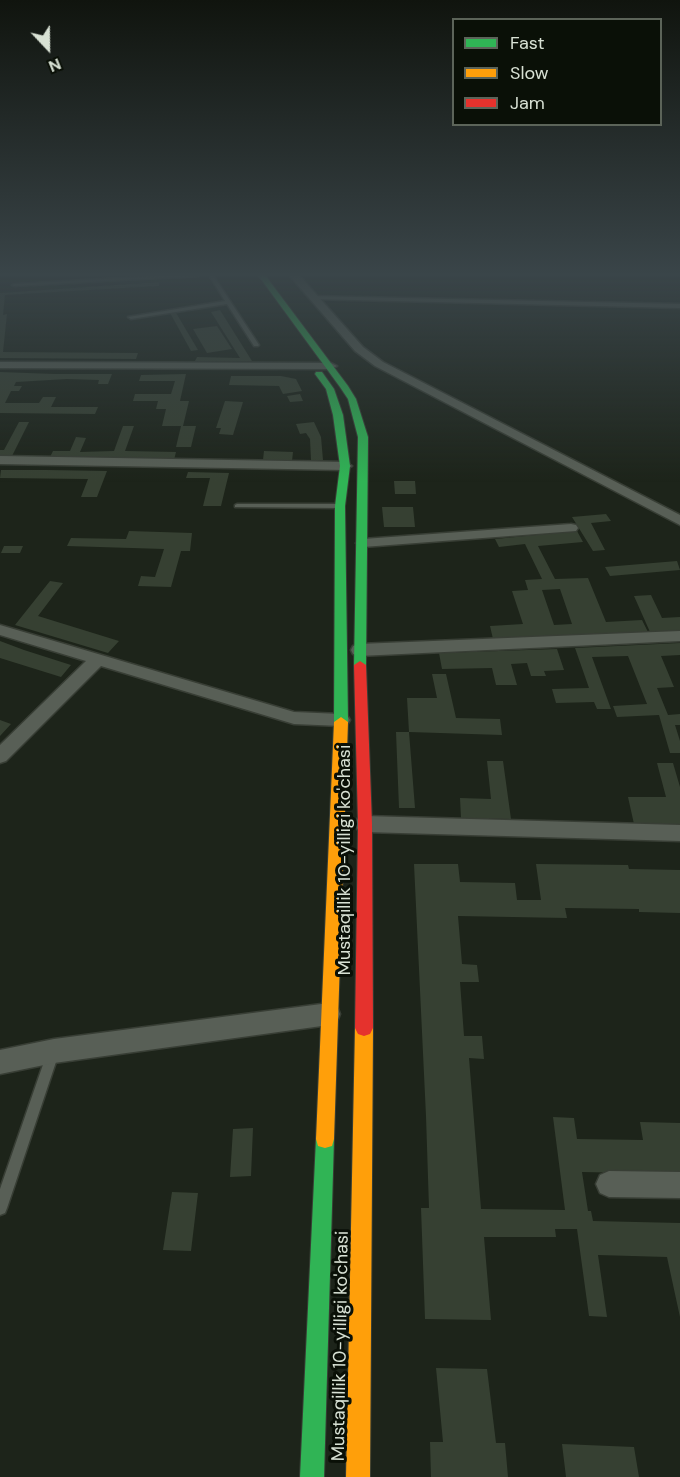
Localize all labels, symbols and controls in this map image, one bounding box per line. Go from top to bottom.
north arrow [18,18,78,78]
legend [452,18,662,126]
text: Fast [510,31,545,55]
text: N [46,53,64,77]
text: Slow [510,61,549,85]
text: Jam [510,91,545,115]
street label: Mustaqillik 10-yilligi ko'chasi [334,745,356,975]
street label: Mustaqillik 10-yilligi ko'chasi [328,1231,354,1461]

